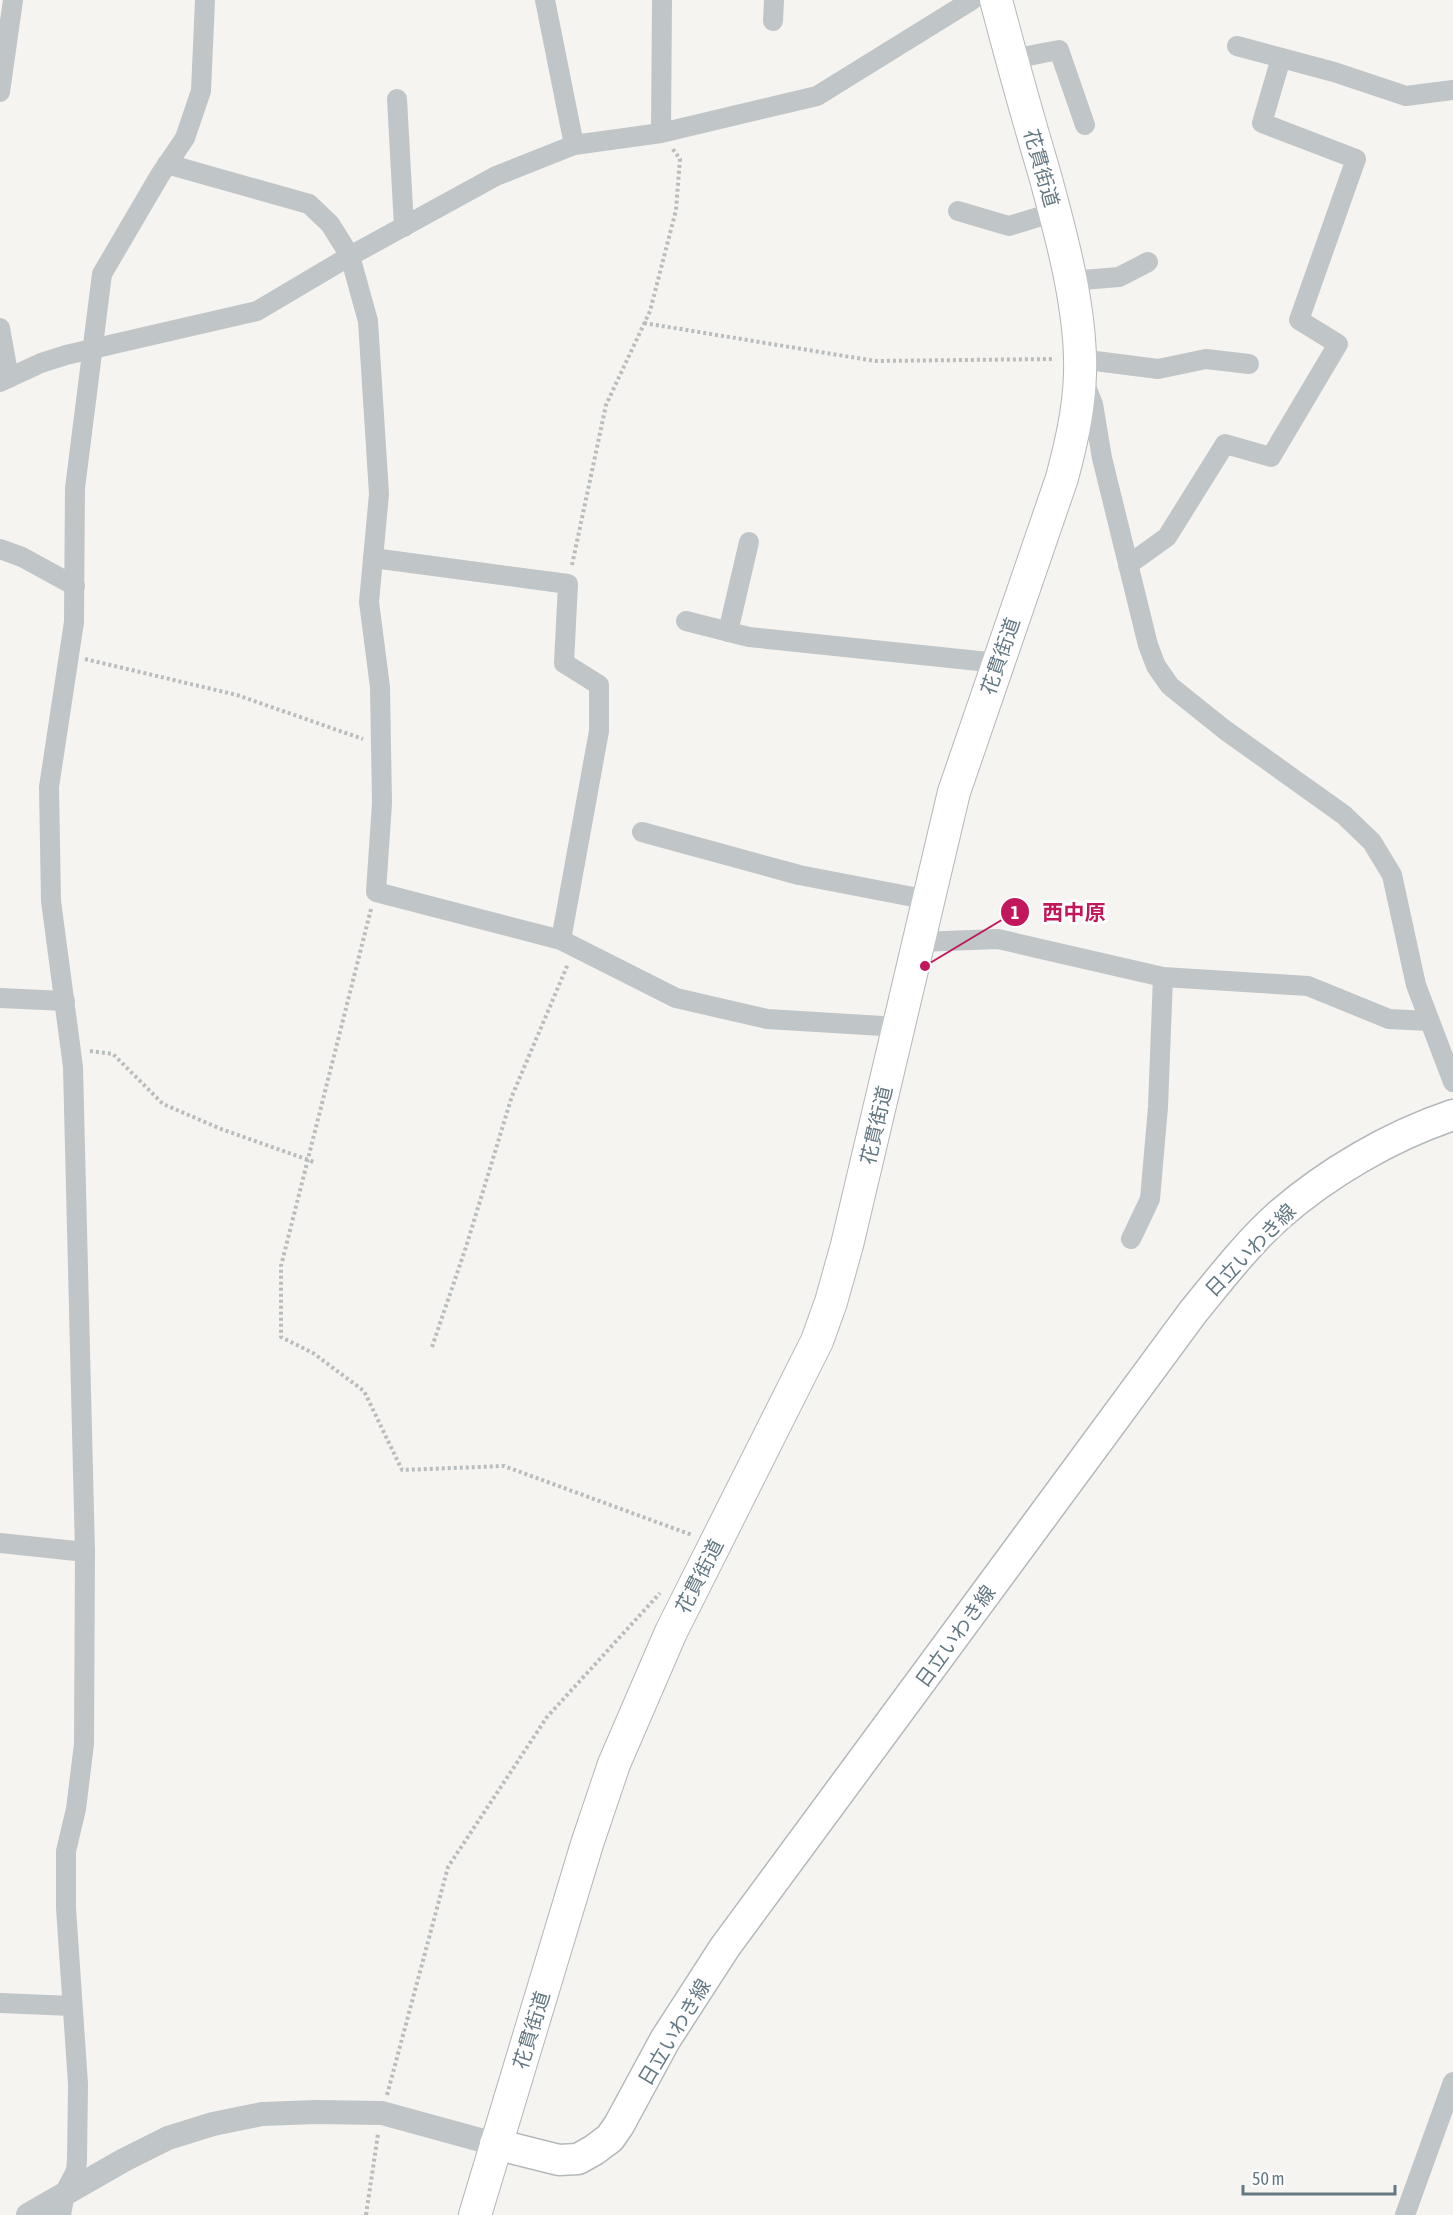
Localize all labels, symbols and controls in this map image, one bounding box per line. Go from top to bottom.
street label: 花貫街道 [1020,126,1064,210]
street label: 花貫街道 [976,614,1024,698]
callout: 西中原 [1000,893,1117,932]
text: 西中原 [1043,900,1106,924]
text: 1 [1011,902,1019,923]
street label: 花貫街道 [856,1083,896,1167]
street label: 日立いわき線 [1200,1199,1300,1301]
street label: 花貫街道 [671,1535,727,1617]
street label: 日立いわき線 [910,1581,1000,1691]
street label: 日立いわき線 [633,1975,715,2089]
street label: 花貫街道 [508,1988,554,2072]
scale bar [1243,2158,1394,2196]
text: 50 m [1252,2168,1284,2189]

